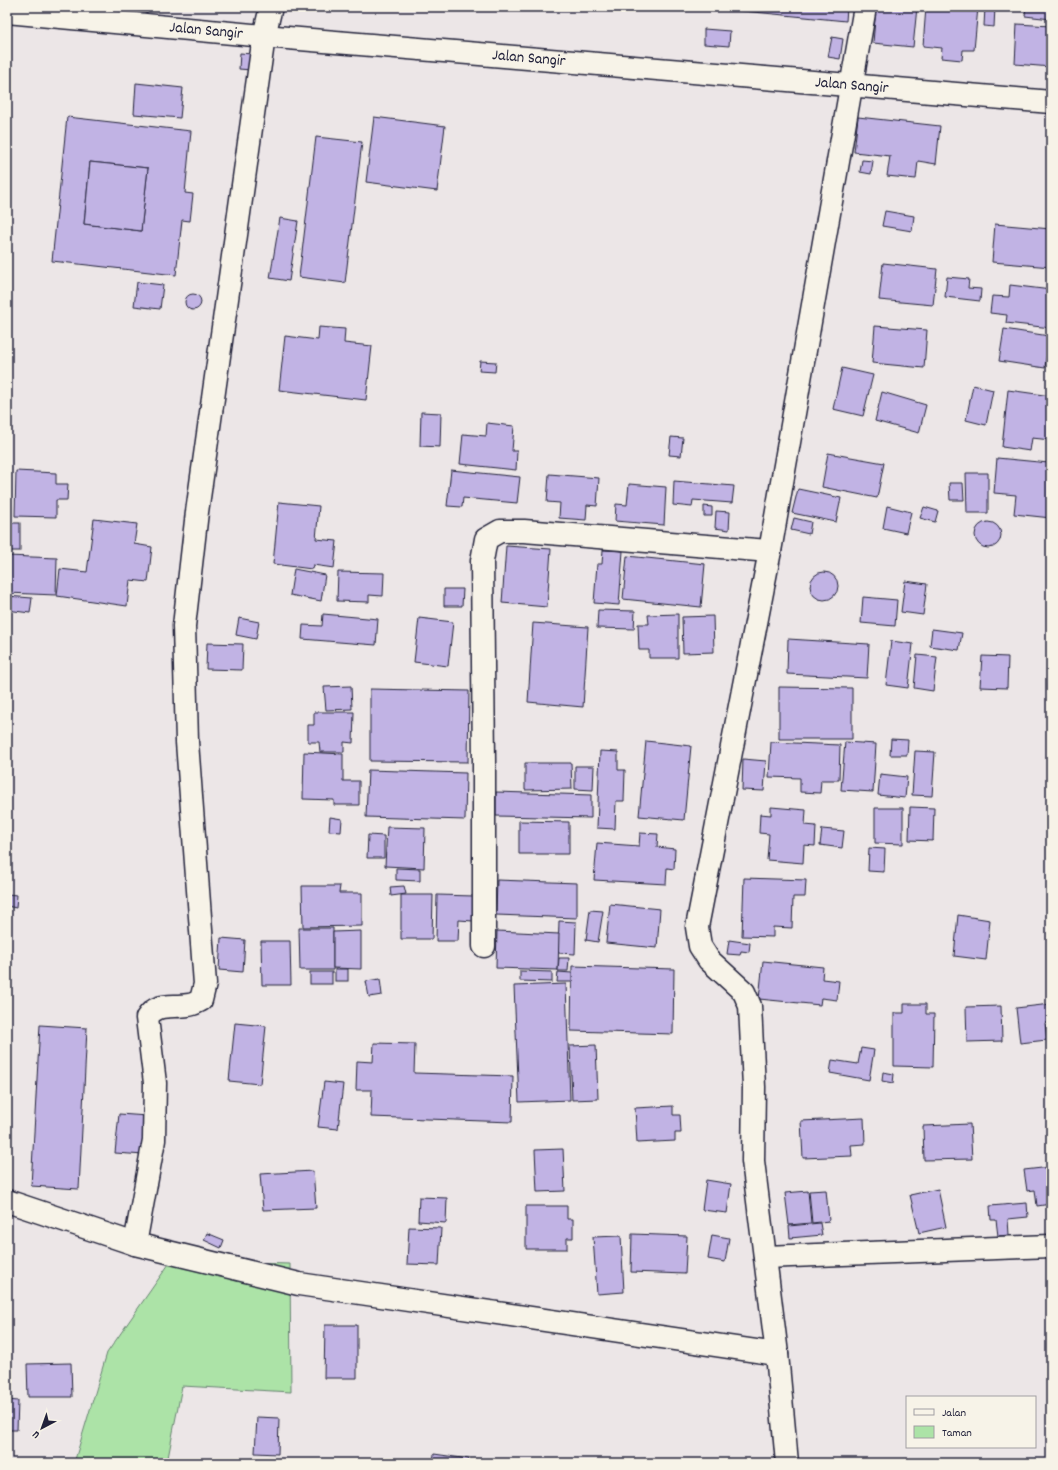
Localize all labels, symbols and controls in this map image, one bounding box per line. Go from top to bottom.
street label: Jalan Sangir [168,16,244,45]
street label: Jalan Sangir [491,44,567,73]
street label: Jalan Sangir [814,71,889,100]
legend [906,1396,1036,1448]
text: Jalan [942,1405,966,1422]
north arrow [22,1408,62,1448]
text: Taman [942,1425,972,1442]
text: U [29,1426,44,1442]

